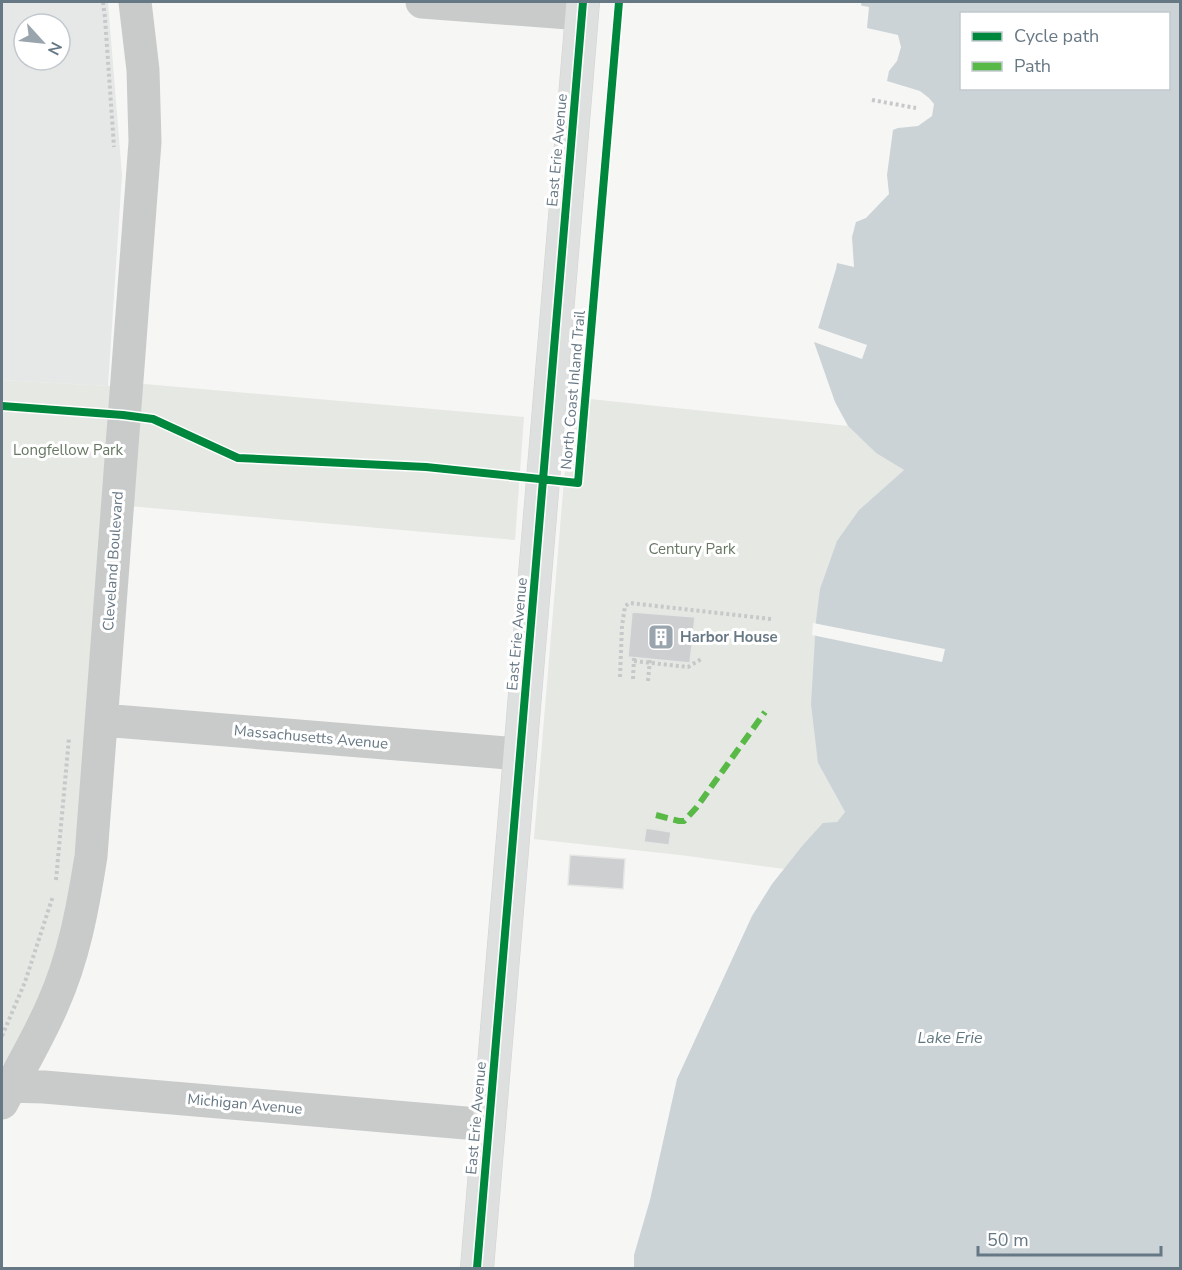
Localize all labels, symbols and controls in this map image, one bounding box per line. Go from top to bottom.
north arrow [12,12,72,72]
legend [960,12,1170,90]
text: Cycle path [1014,24,1099,48]
text: N [42,38,67,59]
text: Path [1014,54,1051,78]
street label: East Erie Avenue [542,93,572,207]
street label: North Coast Inland Trail [556,309,590,470]
park label: Longfellow Park [13,440,123,460]
street label: Cleveland Boulevard [98,490,128,632]
park label: Century Park [648,539,736,559]
street label: East Erie Avenue [502,577,532,691]
building icon: Harbor House [646,622,676,652]
place label: Harbor House [680,627,778,647]
street label: Massachusetts Avenue [233,720,389,754]
water label: Lake Erie [918,1027,983,1049]
street label: East Erie Avenue [461,1061,491,1175]
street label: Michigan Avenue [187,1089,303,1119]
scale bar [978,1219,1161,1257]
text: 50 m [987,1228,1029,1252]

